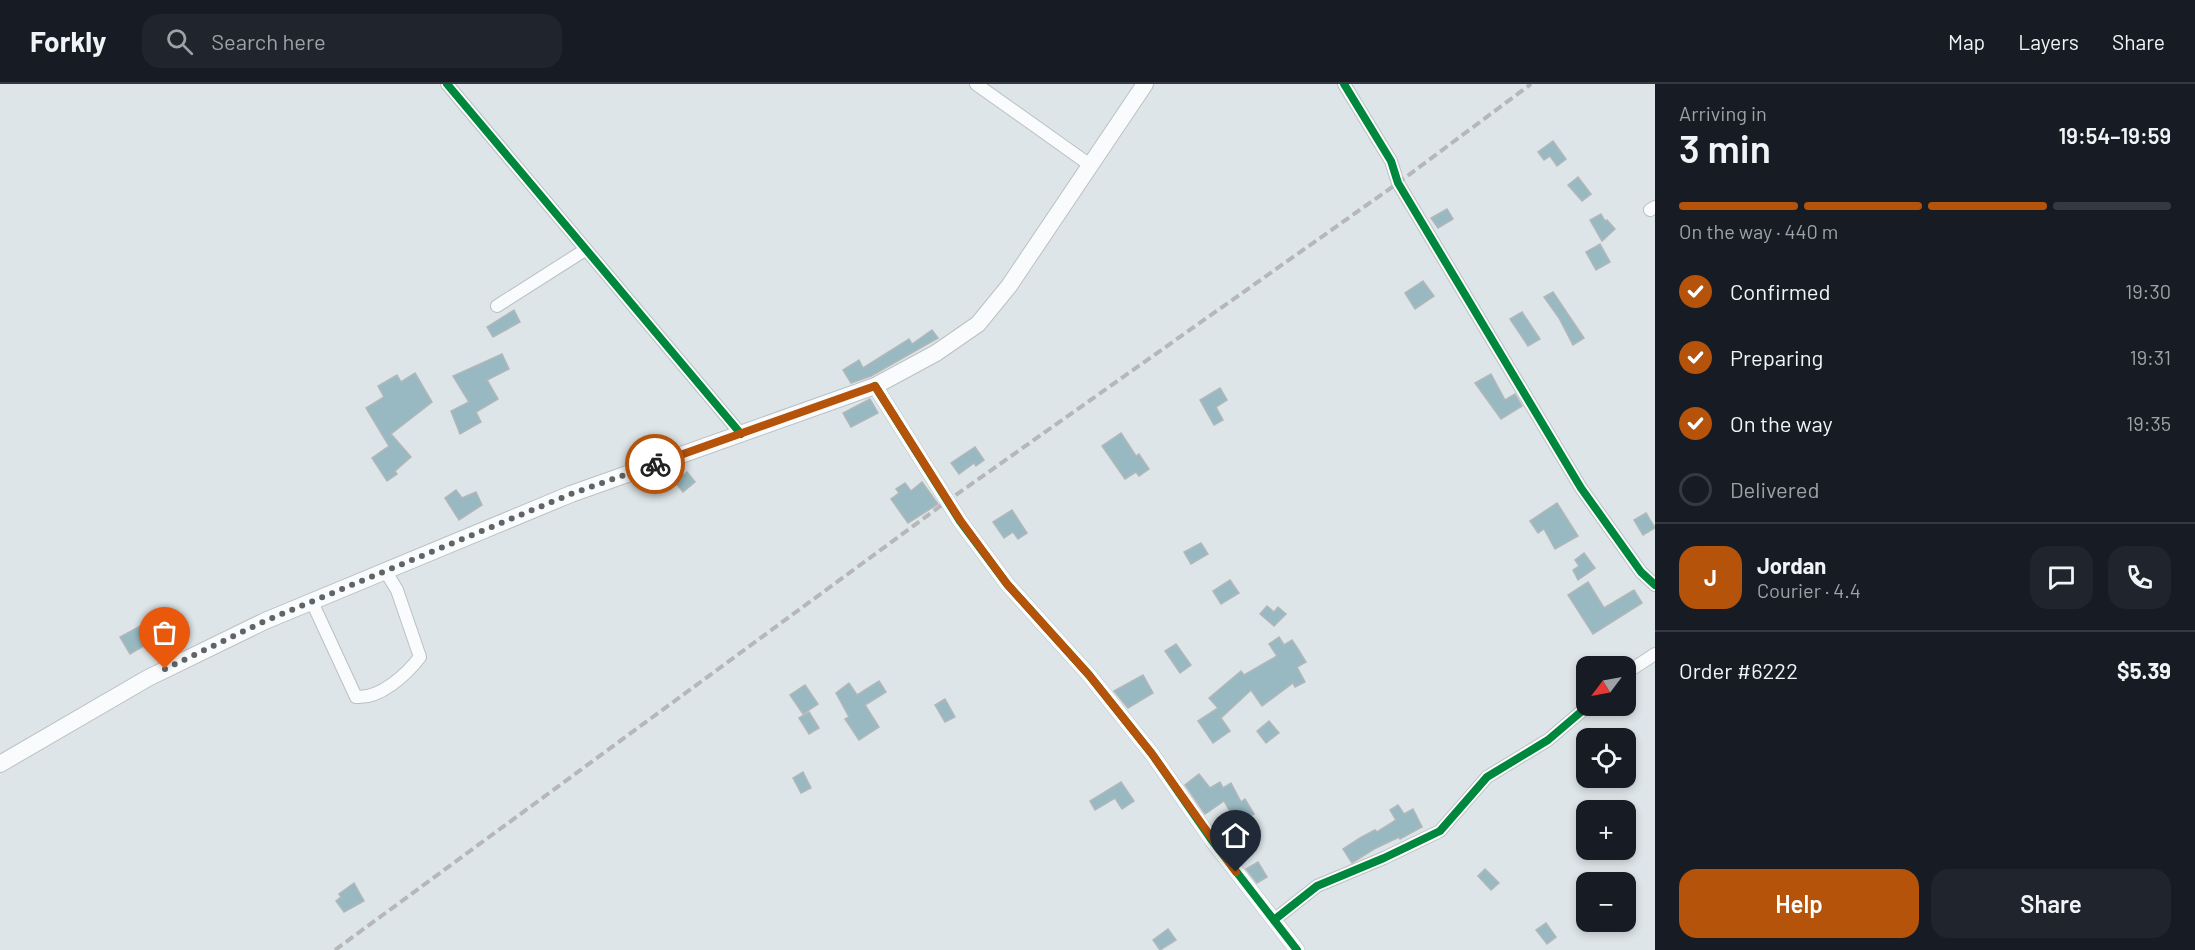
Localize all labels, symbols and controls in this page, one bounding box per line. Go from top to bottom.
search box [142,14,562,68]
text: Forkly [30,24,106,58]
icon: search [163,25,196,58]
text: Search here [211,28,326,54]
text: Map [1948,29,1985,54]
text: Layers [2018,29,2079,54]
text: Share [2112,29,2165,54]
text: Arriving in [1679,101,1767,125]
text: 19:54–19:59 [2059,122,2171,148]
text: 3 min [1679,124,1771,171]
text: On the way · 440 m [1679,219,1838,243]
icon: check [1679,275,1712,308]
text: Confirmed [1730,278,1830,304]
text: 19:30 [2125,279,2171,303]
icon: check [1679,341,1712,374]
text: Preparing [1730,344,1823,370]
text: 19:31 [2130,345,2171,369]
icon: check [1679,407,1712,440]
text: On the way [1730,410,1833,436]
text: 19:35 [2126,411,2171,435]
courier [625,434,685,494]
icon: bike [639,448,672,481]
text: Delivered [1730,476,1819,502]
button: chat [2030,546,2093,609]
button: phone [2108,546,2171,609]
text: Jordan [1757,552,1826,578]
text: J [1704,564,1717,590]
text: Courier · 4.4 [1757,578,1861,602]
pin [139,607,190,669]
icon: bag [148,616,181,649]
north arrow [1576,656,1636,716]
map controls [1576,656,1636,932]
text: Order #6222 [1679,657,1798,683]
text: $5.39 [2117,657,2171,683]
button: locate [1576,728,1636,788]
button: + [1576,800,1636,860]
pin [1210,810,1261,872]
icon: home [1219,819,1252,852]
button: Help [1679,869,1919,938]
button: Share [1931,869,2171,938]
button: − [1576,872,1636,932]

